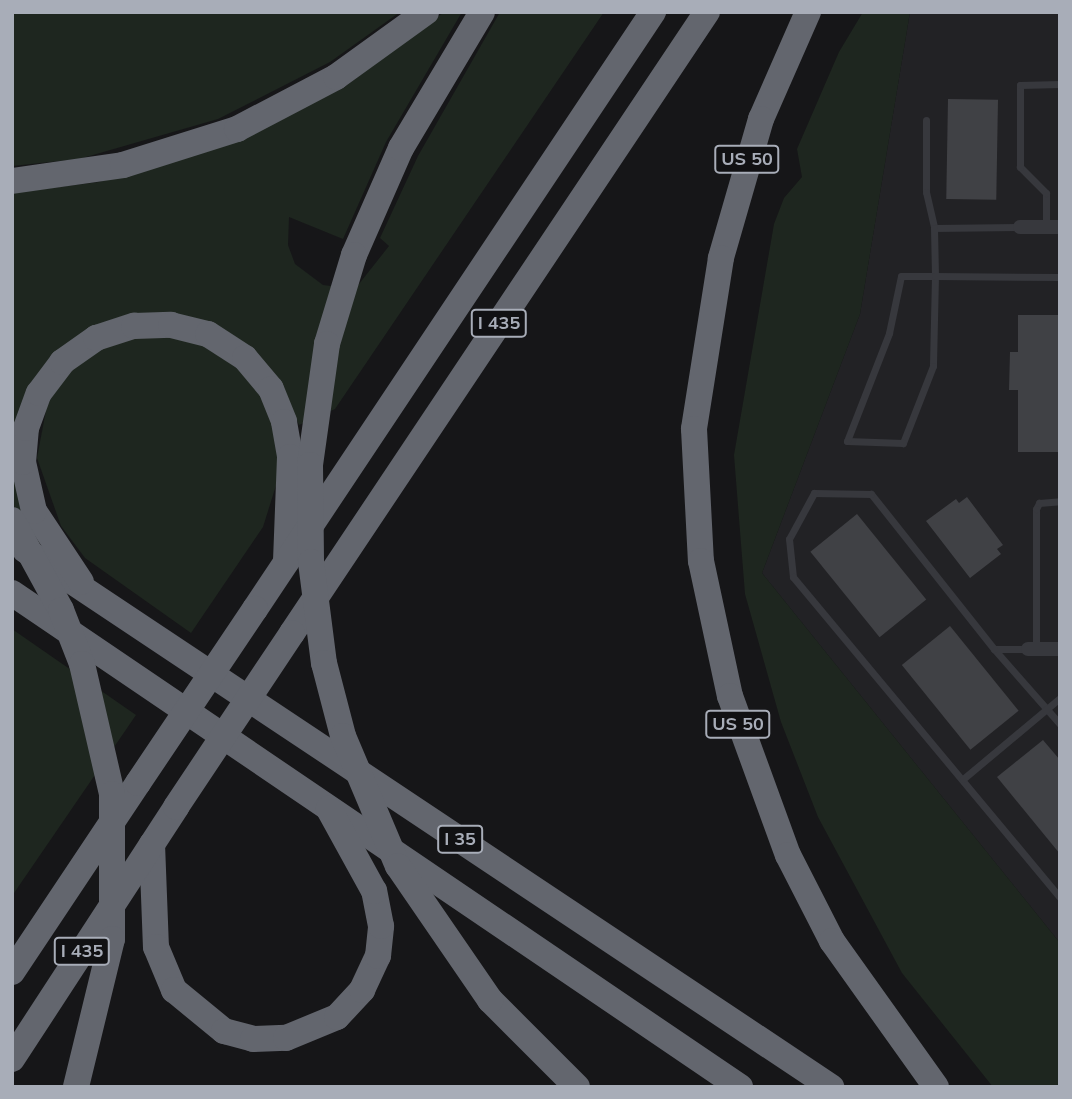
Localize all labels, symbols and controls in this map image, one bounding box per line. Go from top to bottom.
road number: US 50 [714,144,780,174]
road number: I 435 [469,309,529,338]
road number: US 50 [705,710,771,738]
road number: I 35 [435,824,484,854]
road number: I 435 [52,936,112,966]

